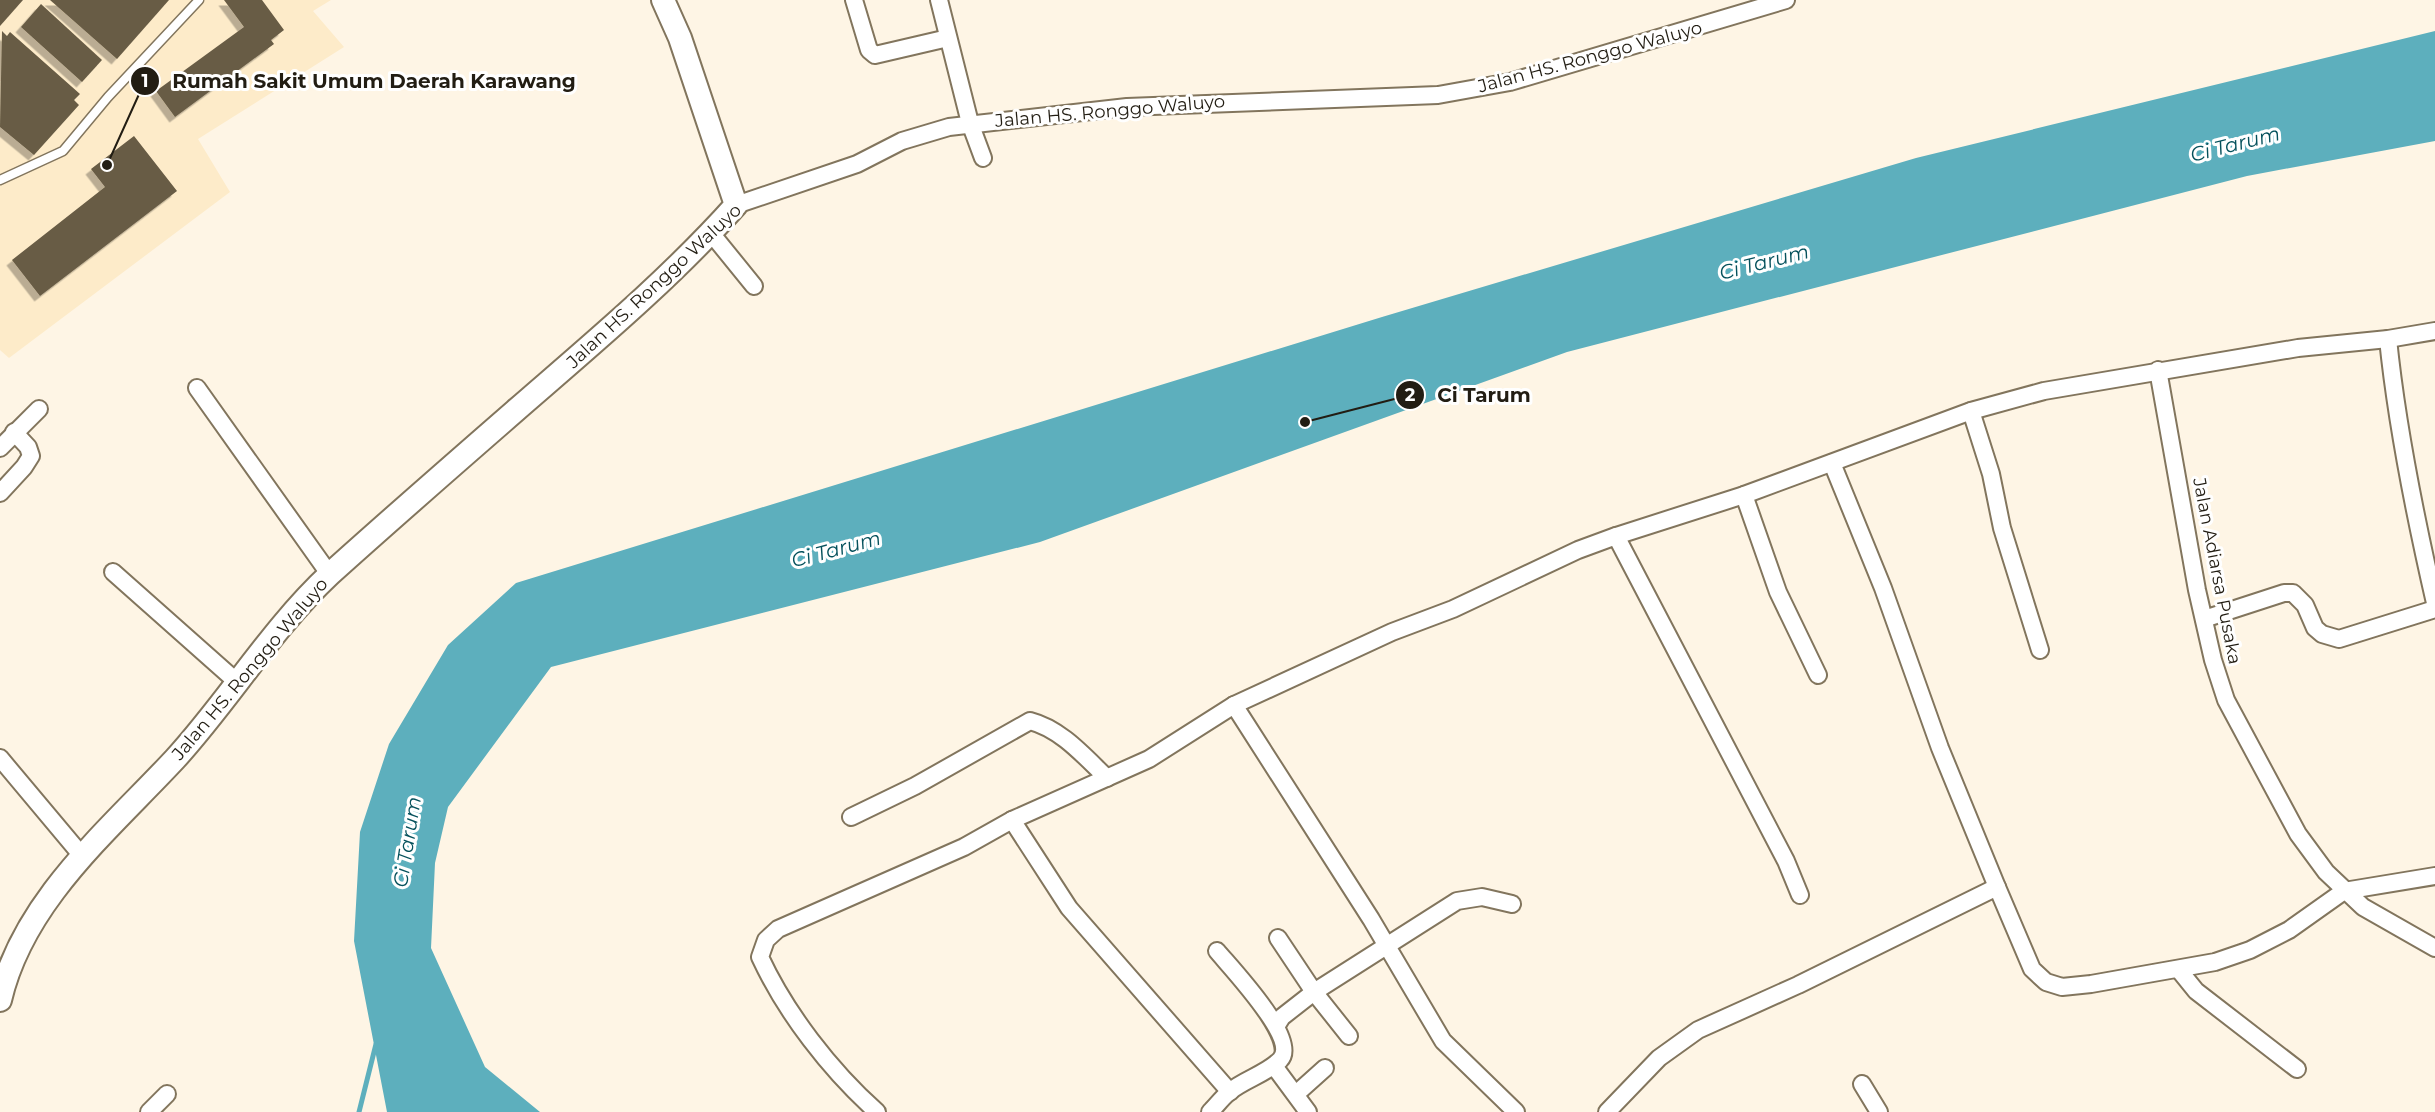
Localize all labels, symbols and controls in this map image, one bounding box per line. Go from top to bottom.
street label: Jalan HS. Ronggo Waluyo [1475,16,1704,98]
callout: Rumah Sakit Umum Daerah Karawang [130,62,588,100]
text: Rumah Sakit Umum Daerah Karawang [172,69,576,93]
text: 1 [141,70,149,92]
street label: Jalan HS. Ronggo Waluyo [993,90,1226,132]
water label: Ci Tarum [2188,121,2282,167]
street label: Jalan HS. Ronggo Waluyo [561,199,746,373]
water label: Ci Tarum [1717,239,1811,285]
callout: Ci Tarum [1395,376,1542,414]
text: Ci Tarum [1437,383,1531,407]
text: 2 [1405,384,1416,406]
street label: Jalan Adiarsa Pusaka [2188,475,2246,666]
water label: Ci Tarum [789,526,883,572]
street label: Jalan HS. Ronggo Waluyo [167,573,333,765]
water label: Ci Tarum [388,795,426,889]

